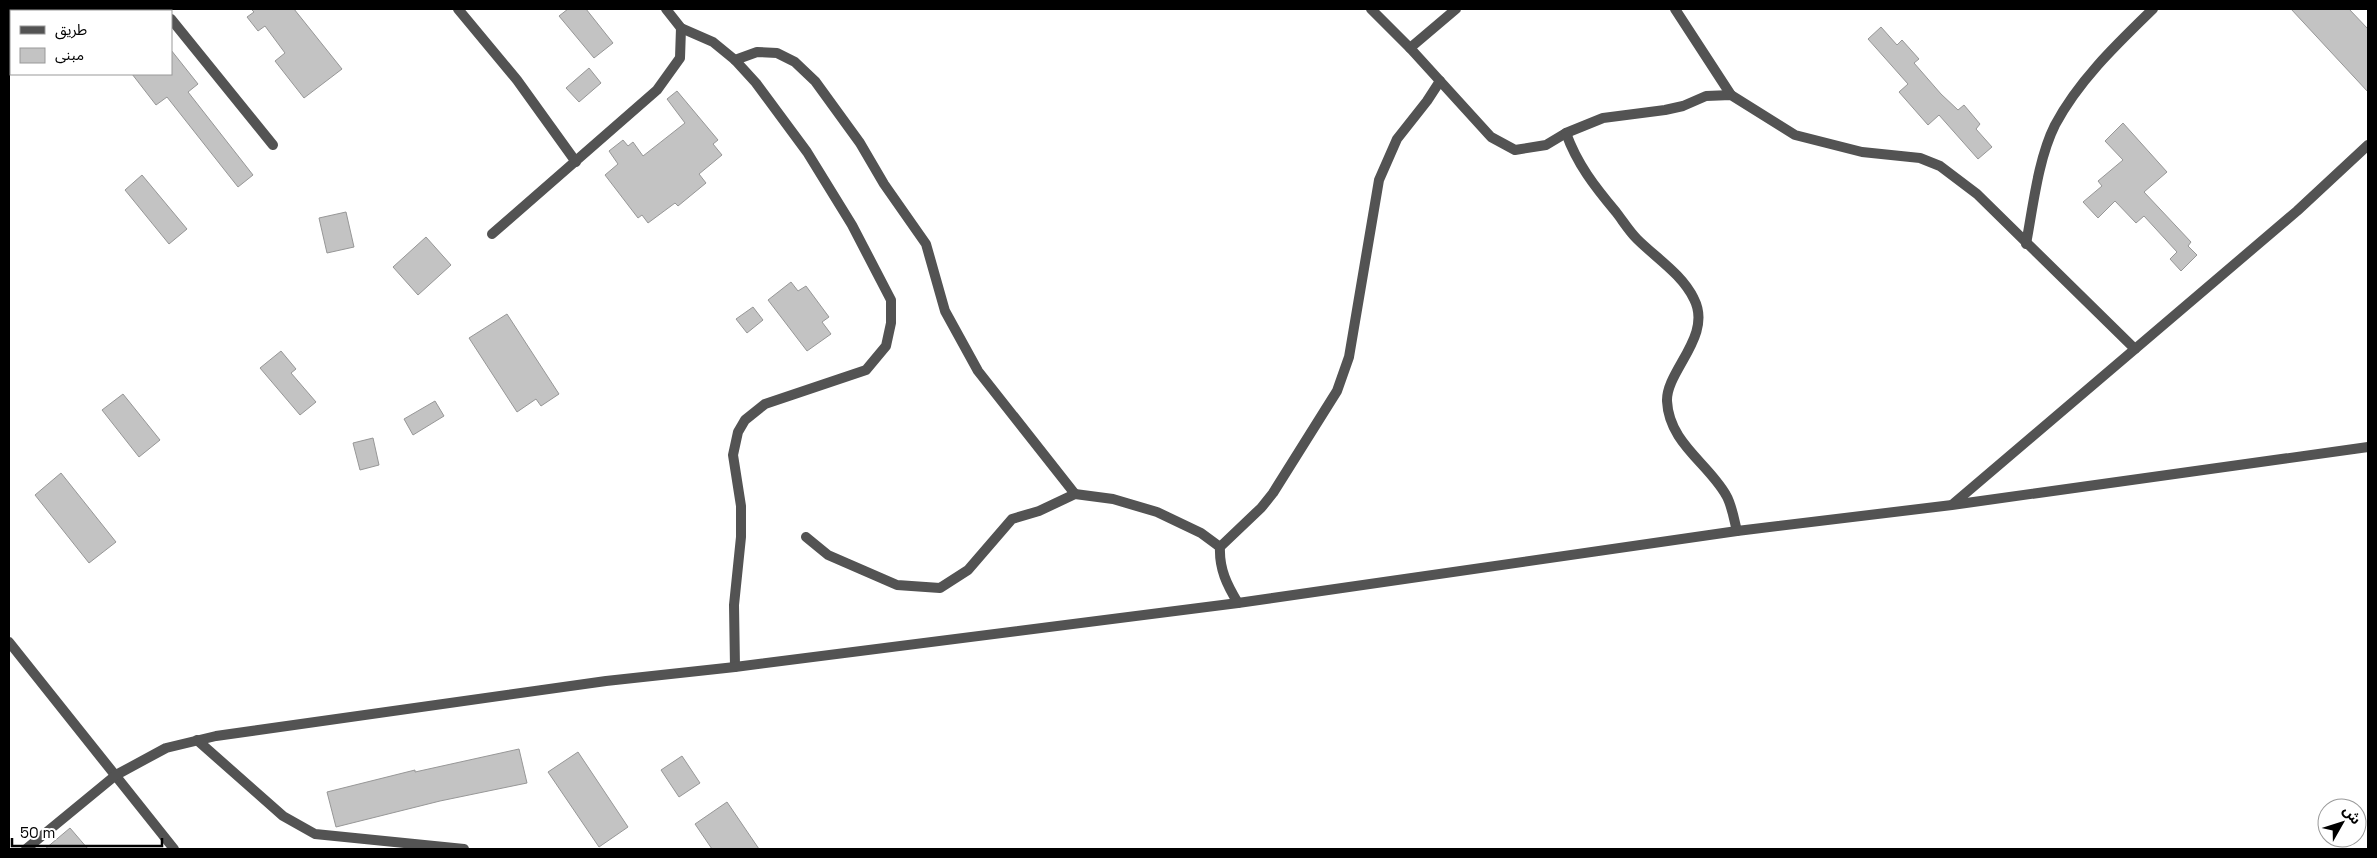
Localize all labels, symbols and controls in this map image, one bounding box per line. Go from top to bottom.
legend [10,10,172,75]
text: طريق [55,20,87,40]
text: مبنى [55,45,84,64]
north arrow [2317,798,2367,848]
text: ش [2339,802,2365,828]
scale bar [12,816,162,848]
text: 50 m [20,823,55,842]

